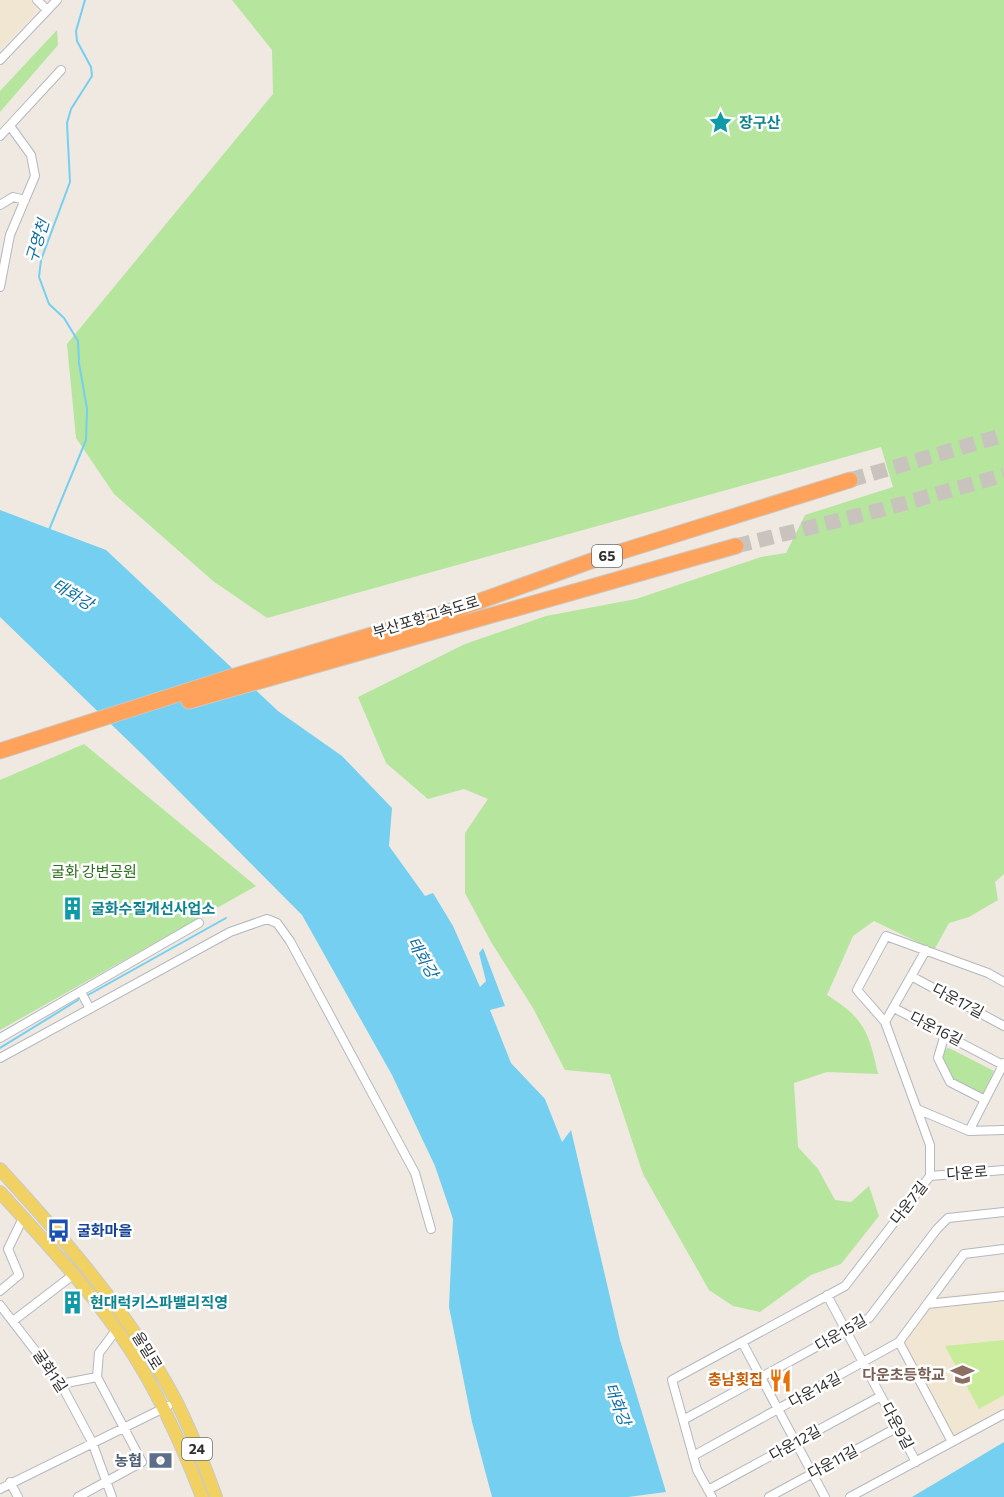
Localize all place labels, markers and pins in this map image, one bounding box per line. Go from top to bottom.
place icon: 장구산 [708,110,734,136]
place label: 장구산 [739,113,781,131]
building icon: 굴화수질개선사업소 [60,896,86,922]
place label: 굴화수질개선사업소 [91,899,215,917]
bus stop icon: 굴화마을 [46,1218,72,1244]
place label: 굴화마을 [77,1221,132,1239]
building icon: 현대럭키스파밸리직영 [59,1290,85,1316]
place label: 현대럭키스파밸리직영 [90,1293,228,1311]
school or university icon: 다운초등학교 [950,1362,976,1388]
place label: 다운초등학교 [862,1365,945,1383]
restaurant icon: 충남횟집 [768,1367,794,1393]
place label: 충남횟집 [708,1370,763,1388]
bank icon: 농협 [147,1448,173,1474]
place label: 농협 [114,1451,142,1469]

